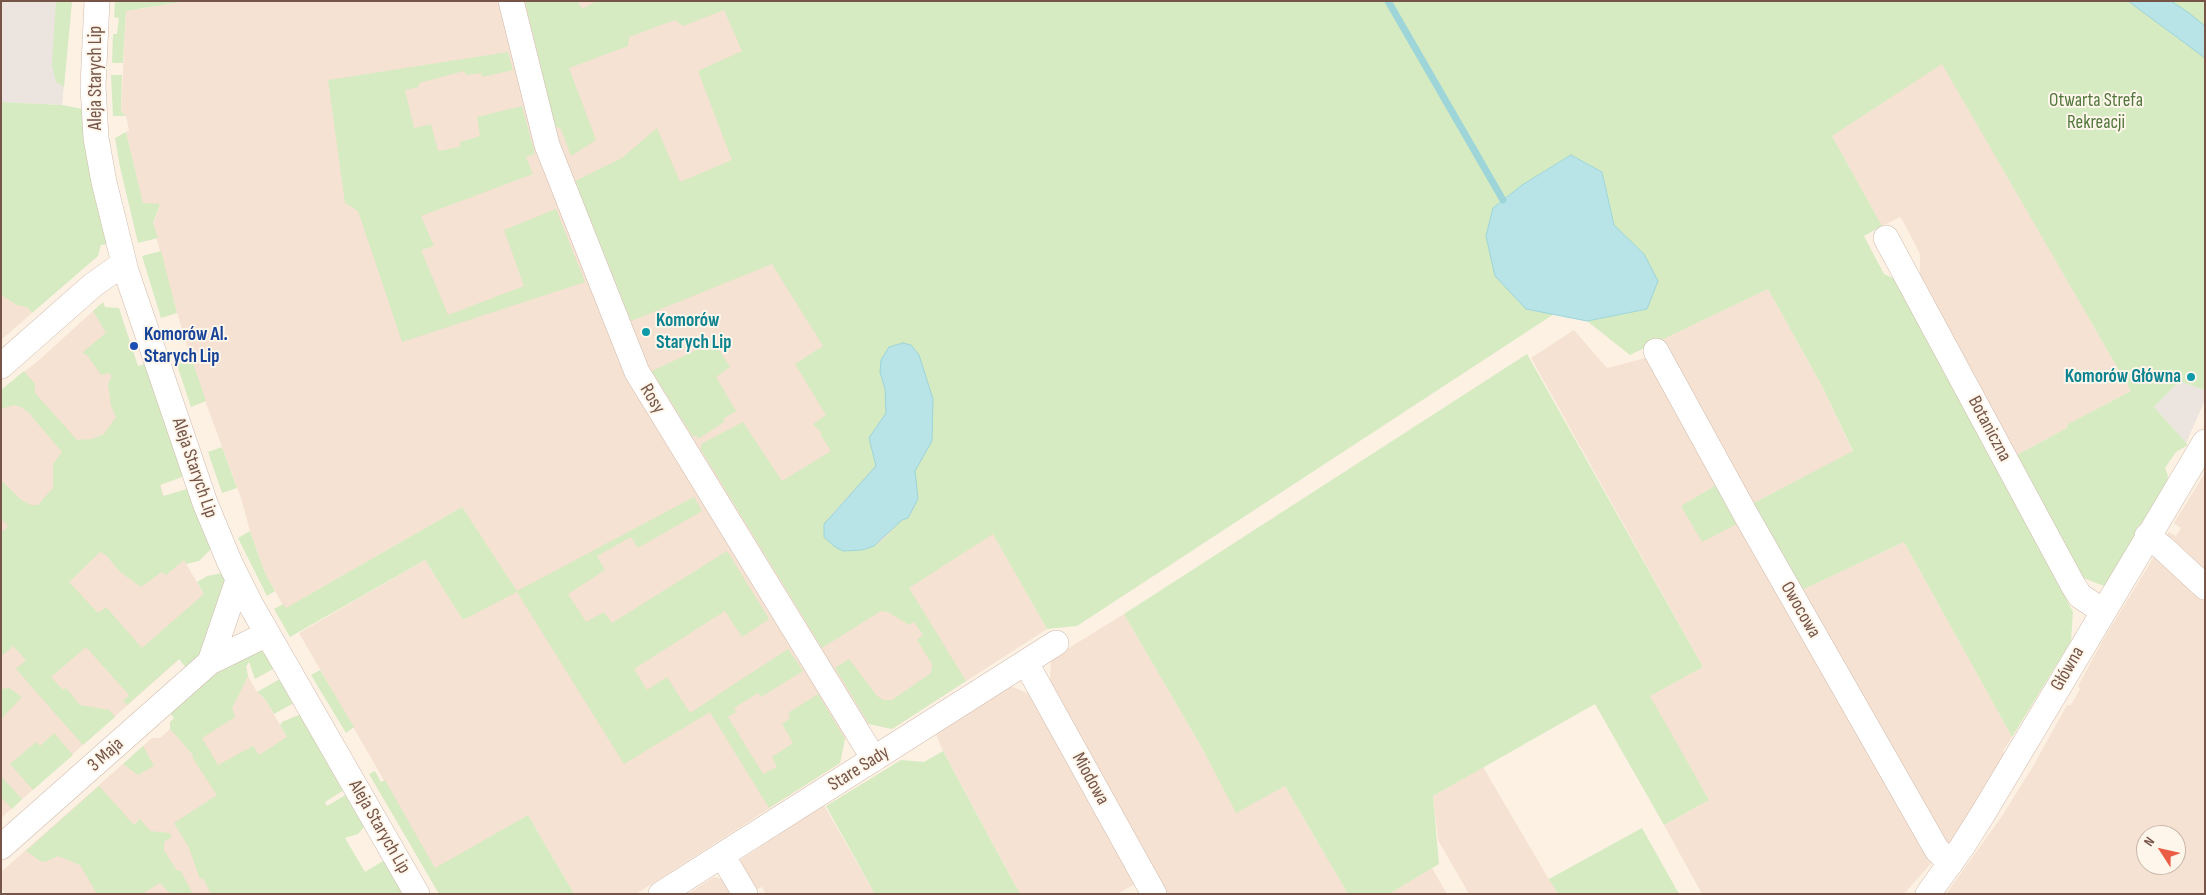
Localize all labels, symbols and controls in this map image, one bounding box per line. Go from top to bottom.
street label: Aleja Starych Lip [85,26,107,130]
park label: Otwarta Strefa Rekreacji [2049,90,2143,134]
place label: Komorów Starych Lip [656,310,731,354]
place label: Komorów Al. Starych Lip [144,324,228,368]
marker: Komorów Starych Lip [640,326,652,338]
marker: Komorów Al. Starych Lip [128,340,140,352]
place label: Komorów Główna [2065,366,2181,388]
marker: Komorów Główna [2185,371,2197,383]
street label: Rosy [634,380,670,418]
street label: Botaniczna [1962,392,2016,466]
street label: Aleja Starych Lip [166,415,222,521]
street label: Owocowa [1775,578,1825,642]
street label: Główna [2046,643,2090,695]
street label: 3 Maja [83,733,129,777]
street label: Stare Sady [824,741,894,797]
street label: Miodowa [1066,749,1114,809]
street label: Aleja Starych Lip [343,776,415,878]
north arrow [2136,825,2186,875]
text: N [2140,834,2158,850]

